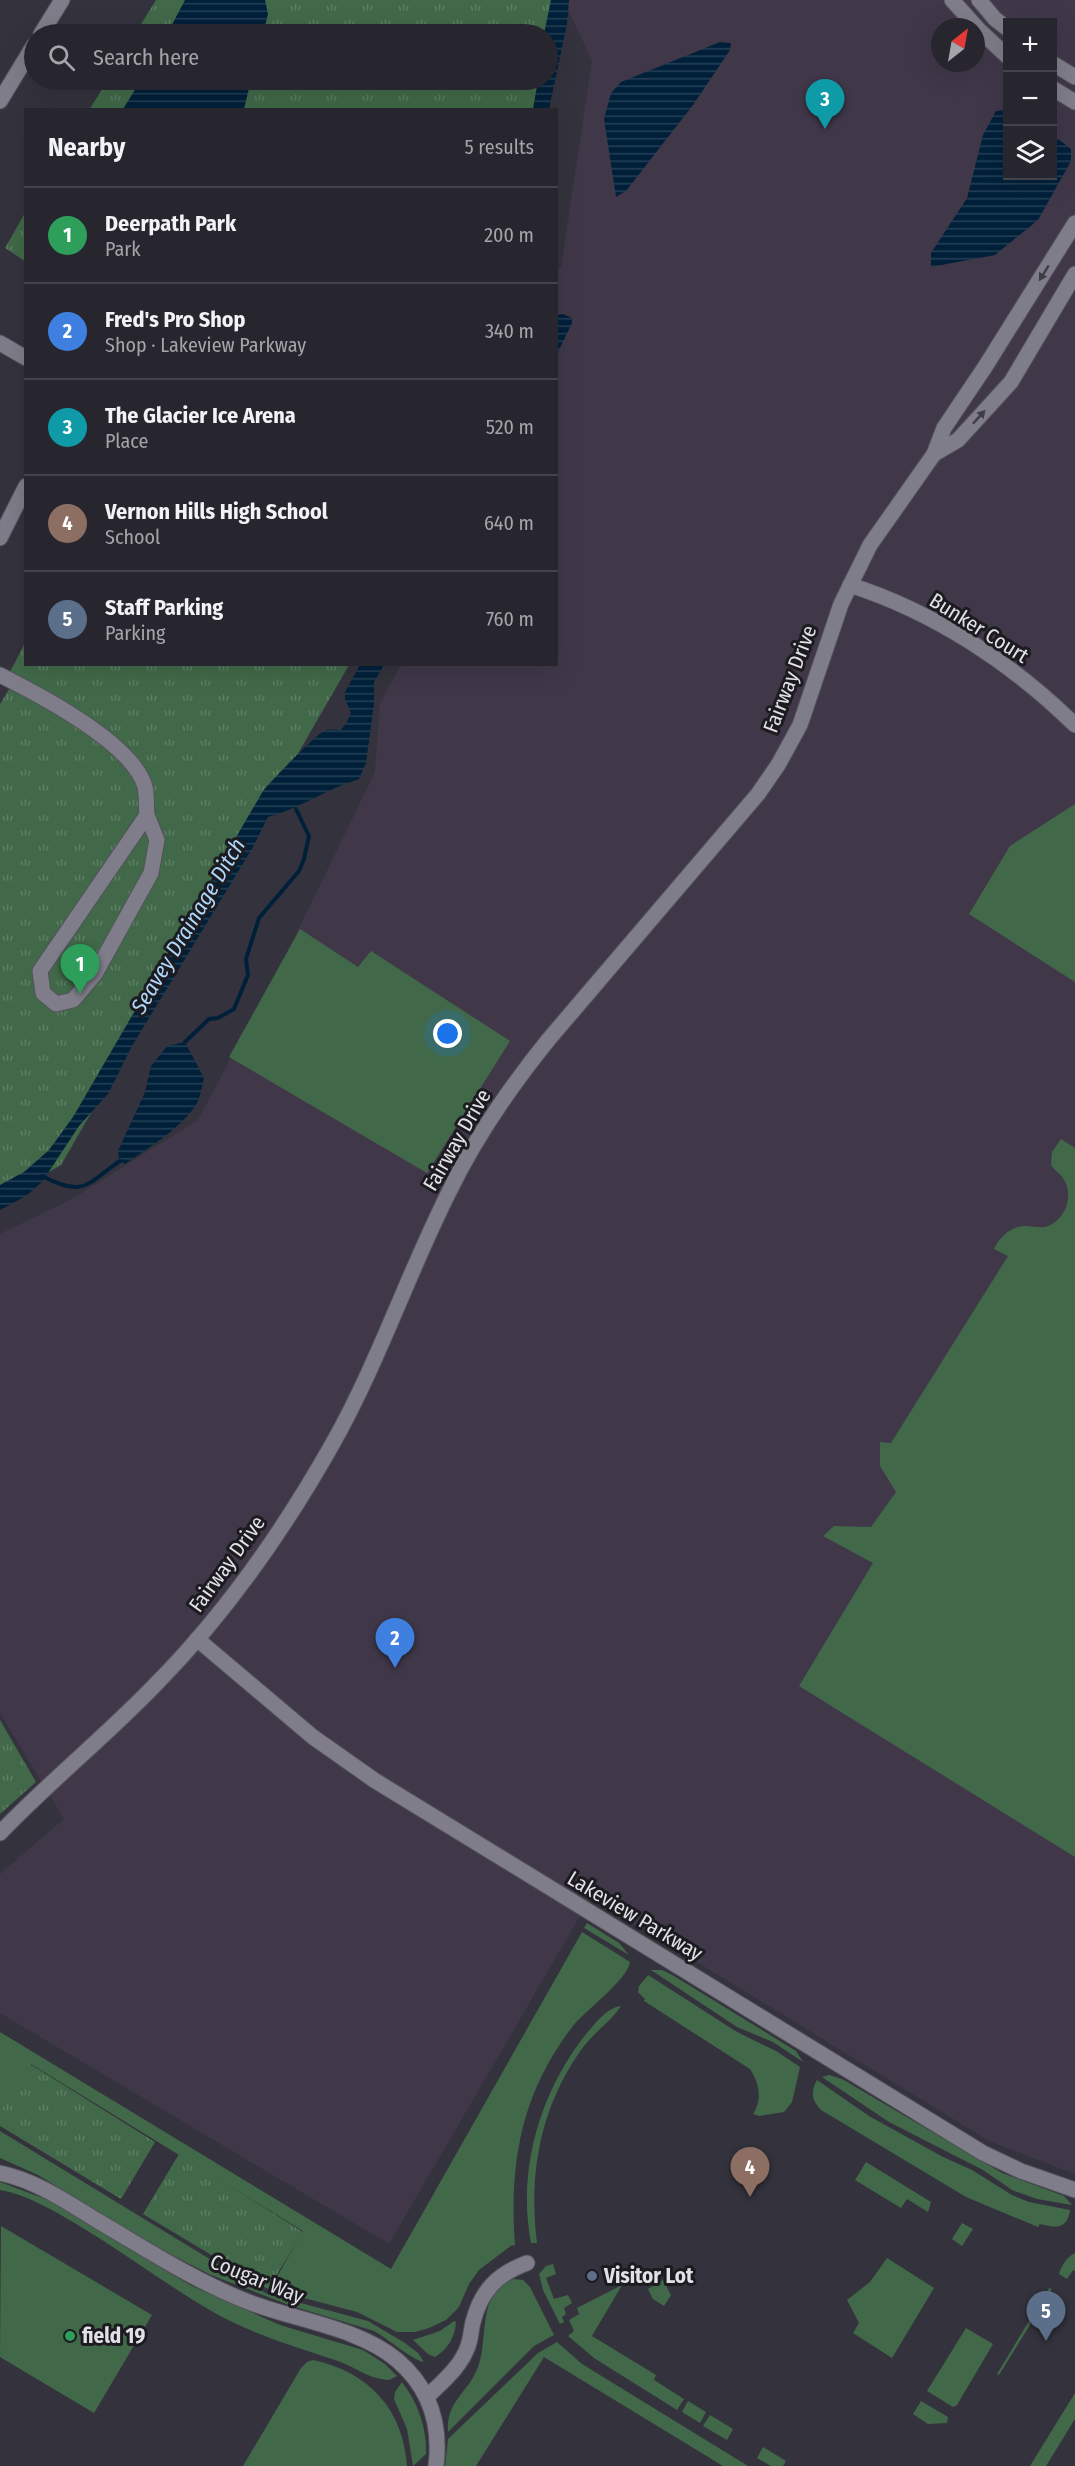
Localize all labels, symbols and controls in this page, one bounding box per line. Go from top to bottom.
north arrow [931,18,985,72]
map controls [1003,18,1057,180]
button: + [1003,18,1057,72]
search box [24,24,558,90]
icon: search [45,41,78,74]
text: Search here [93,44,199,71]
button: − [1003,72,1057,126]
pin: 3 [806,80,844,129]
button: layers [1003,126,1057,180]
text: Nearby [48,132,125,163]
text: 5 results [464,135,534,159]
text: Deerpath Park [105,210,236,237]
text: 1 [63,223,72,247]
text: 200 m [484,223,534,247]
text: Park [105,237,141,261]
one-way arrow [1039,265,1050,281]
text: Fred's Pro Shop [105,306,245,333]
text: 2 [63,319,72,343]
text: 340 m [485,319,534,343]
text: Shop · Lakeview Parkway [105,333,306,357]
text: The Glacier Ice Arena [105,402,296,429]
one-way arrow [972,410,986,425]
text: 3 [63,415,72,439]
text: 520 m [486,415,534,439]
text: Place [105,429,148,453]
text: Vernon Hills High School [105,498,328,525]
text: 4 [62,511,73,535]
text: 640 m [484,511,534,535]
text: School [105,525,160,549]
street label: Bunker Court [925,587,1034,669]
text: Staff Parking [105,594,223,621]
text: 5 [63,607,72,631]
text: 760 m [486,607,534,631]
text: Parking [105,621,166,645]
street label: Fairway Drive [758,622,822,736]
water label: Seavey Drainage Ditch [124,833,251,1020]
pin: 1 [60,944,100,994]
your location [433,1019,462,1048]
street label: Fairway Drive [417,1085,497,1195]
street label: Fairway Drive [183,1511,271,1617]
pin: 2 [376,1618,414,1668]
street label: Lakeview Parkway [563,1865,708,1967]
pin: 4 [730,2148,770,2197]
street label: Cougar Way [206,2248,308,2310]
place label: Visitor Lot [603,2263,694,2289]
marker: Visitor Lot [585,2269,599,2283]
pin: 5 [1026,2292,1066,2341]
place label: field 19 [82,2323,145,2349]
marker: field 19 [63,2329,77,2343]

